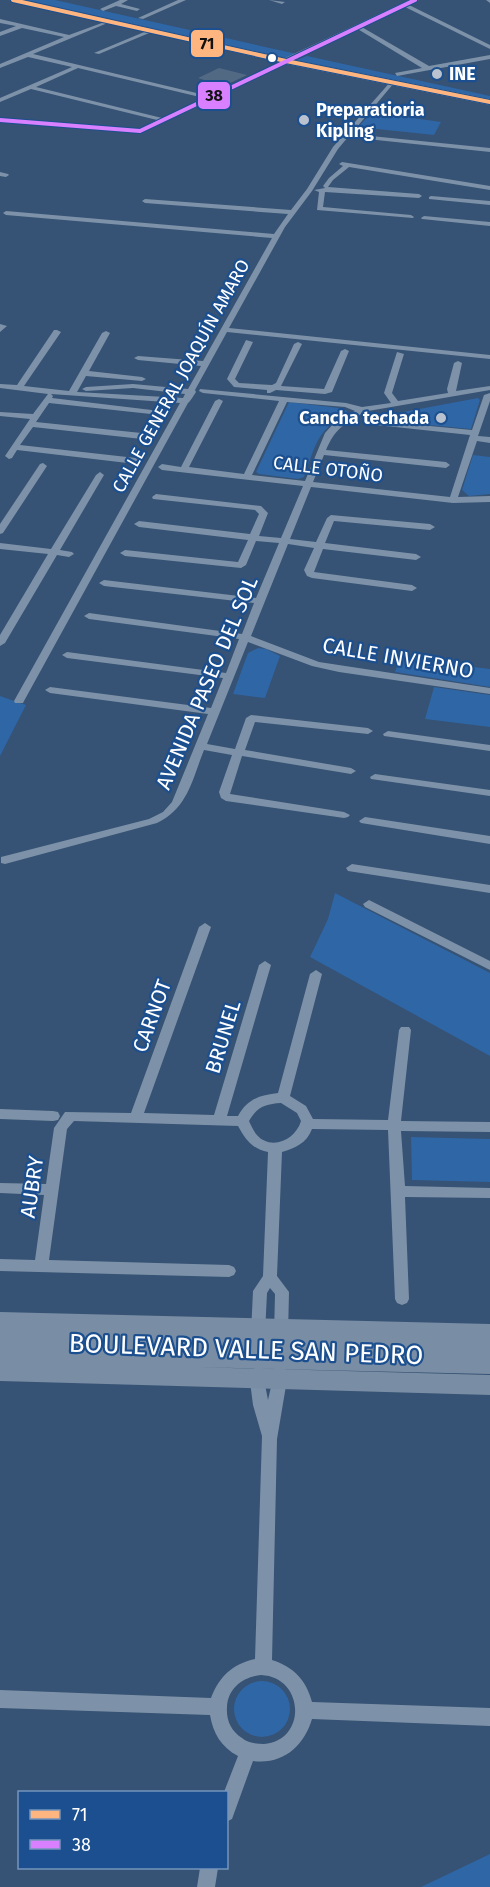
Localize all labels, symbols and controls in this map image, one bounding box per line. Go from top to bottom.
line badge: 71 [190,29,224,58]
text: 71 [200,34,214,53]
unlabelled marker [266,52,278,64]
place label: INE [449,63,476,85]
marker: INE [430,67,444,81]
line badge: 38 [197,81,231,110]
text: 38 [204,86,223,105]
place label: Preparatioria Kipling [316,99,425,142]
marker: Preparatioria Kipling [297,113,311,127]
street label: CALLE GENERAL JOAQUÍN AMARO [107,255,254,496]
place label: Cancha techada [299,407,429,429]
marker: Cancha techada [434,411,448,425]
street label: CALLE OTOÑO [272,450,384,487]
street label: AVENIDA PASEO DEL SOL [150,572,264,793]
street label: CALLE INVIERNO [321,632,475,684]
street label: CARNOT [127,976,177,1056]
street label: BRUNEL [200,997,247,1077]
street label: AUBRY [15,1154,49,1220]
street label: BOULEVARD VALLE SAN PEDRO [68,1328,424,1371]
legend [18,1791,228,1869]
text: 71 [72,1804,87,1826]
text: 38 [72,1834,91,1856]

